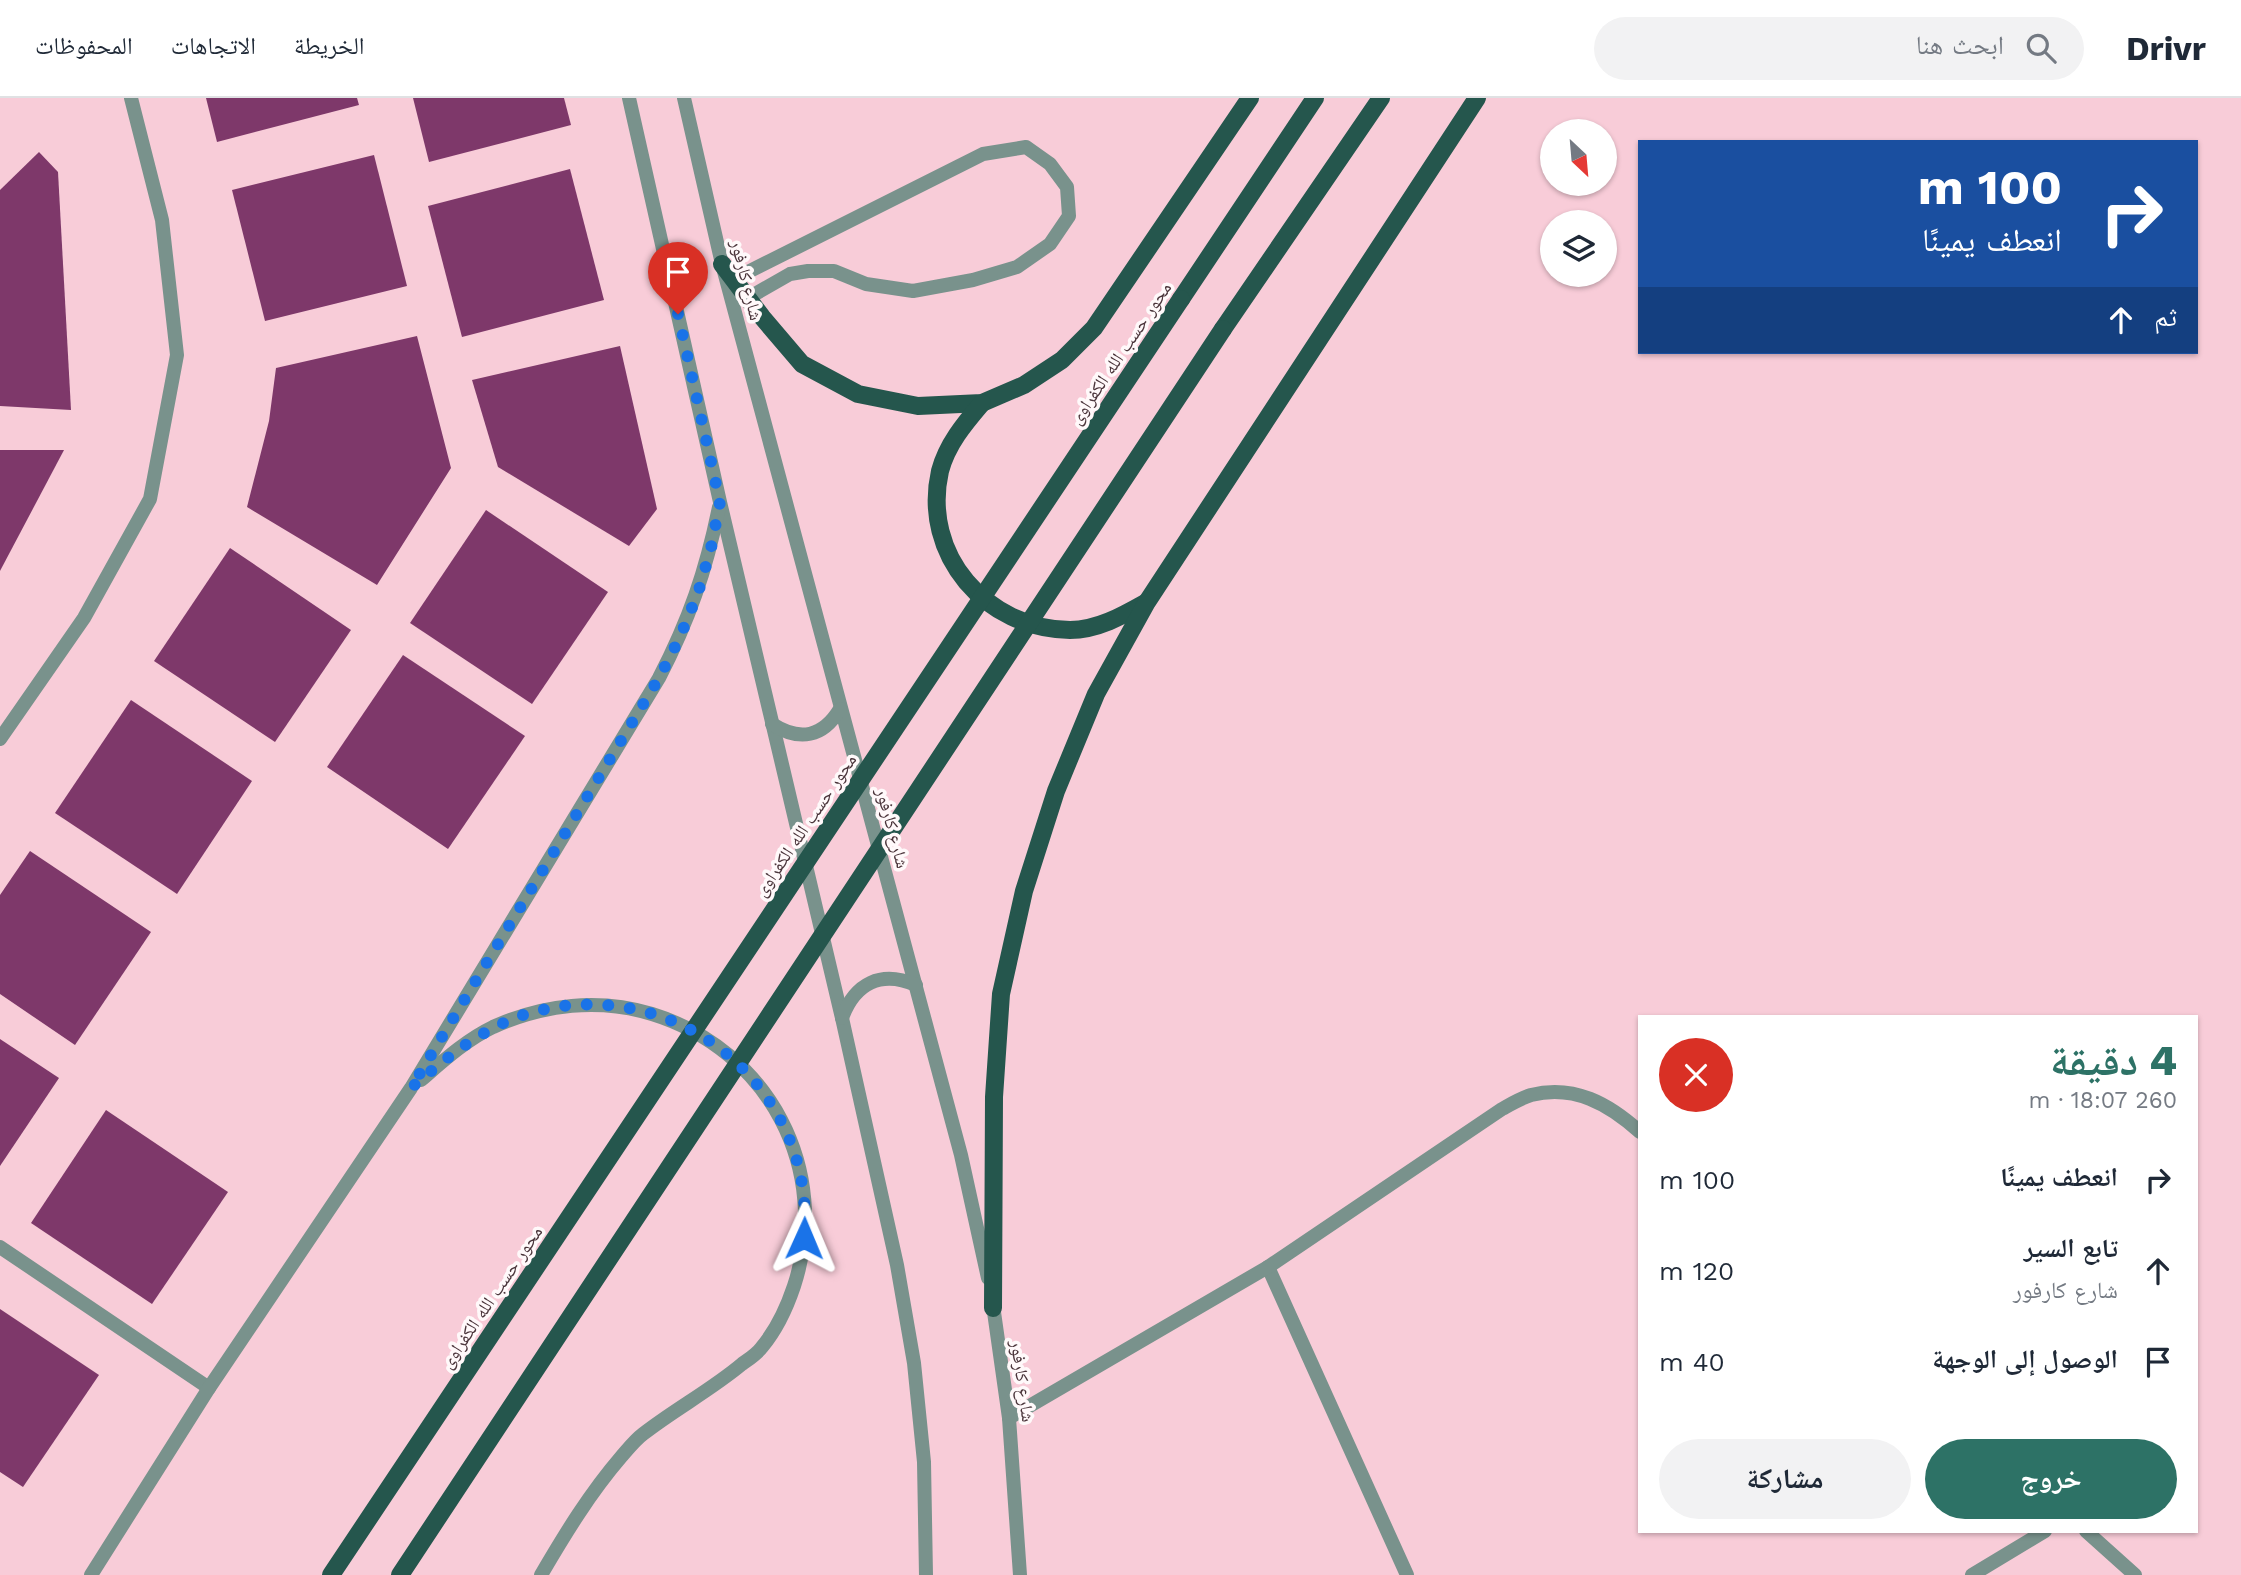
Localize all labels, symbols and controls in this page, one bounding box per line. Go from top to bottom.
search box [1594,17,2084,80]
icon: search [2022,29,2060,67]
text: Drivr [2126,29,2206,68]
text: ابحث هنا [1916,30,2004,60]
text: المحفوظات [35,32,133,60]
text: الاتجاهات [171,32,256,60]
text: الخريطة [294,32,365,60]
north arrow [1540,119,1617,196]
map controls [1540,119,1617,287]
text: 100 m [1918,158,2062,216]
icon: right [2086,168,2177,259]
button: layers [1540,210,1617,287]
text: انعطف يمينًا [1922,221,2062,259]
street label: شارع كارفور [726,237,767,323]
pin [648,242,708,314]
icon: arrive [659,253,697,291]
street label: محور حسب الله الكفراوى [1065,278,1176,429]
icon: ahead [2102,301,2140,339]
text: ثم [2154,302,2177,332]
street label: محور حسب الله الكفراوى [750,750,861,901]
street label: شارع كارفور [871,785,914,871]
text: 4 دقيقة [2050,1036,2177,1085]
button: close [1659,1038,1733,1112]
text: 260 m · 18:07 [2028,1087,2177,1114]
icon: right [2139,1161,2177,1199]
text: انعطف يمينًا [2000,1162,2118,1192]
text: 100 m [1659,1165,1735,1195]
position arrow [767,1201,841,1275]
street label: محور حسب الله الكفراوى [436,1222,547,1373]
text: تابع السير [2024,1233,2118,1263]
icon: ahead [2139,1252,2177,1290]
text: 120 m [1659,1256,1734,1286]
text: شارع كارفور [2013,1277,2118,1304]
street label: شارع كارفور [1006,1338,1039,1423]
icon: arrive [2139,1343,2177,1381]
text: الوصول إلى الوجهة [1932,1344,2118,1374]
text: 40 m [1659,1347,1725,1377]
button: مشاركة [1659,1439,1911,1519]
button: خروج [1925,1439,2177,1519]

